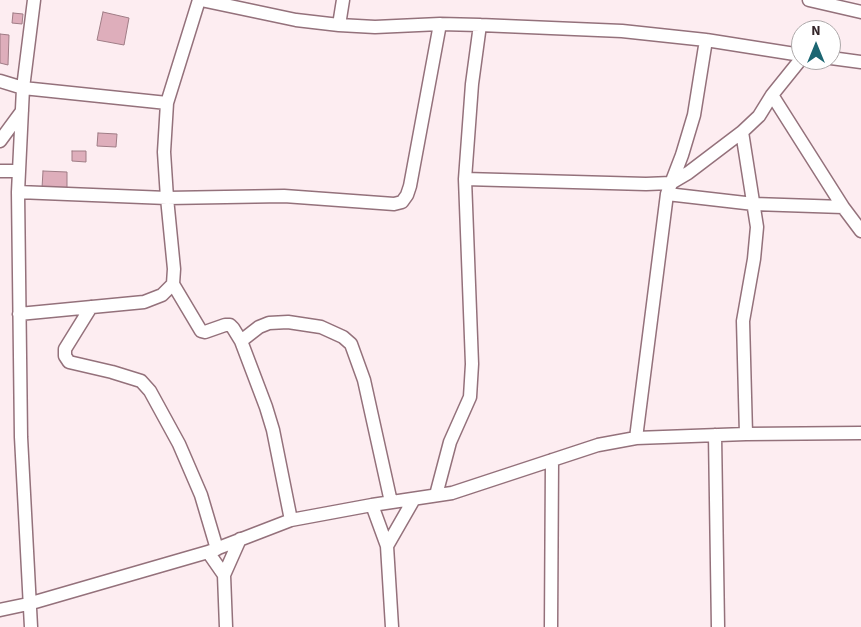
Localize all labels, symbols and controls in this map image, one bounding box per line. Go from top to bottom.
north arrow [791,20,841,70]
text: N [811,21,821,41]

